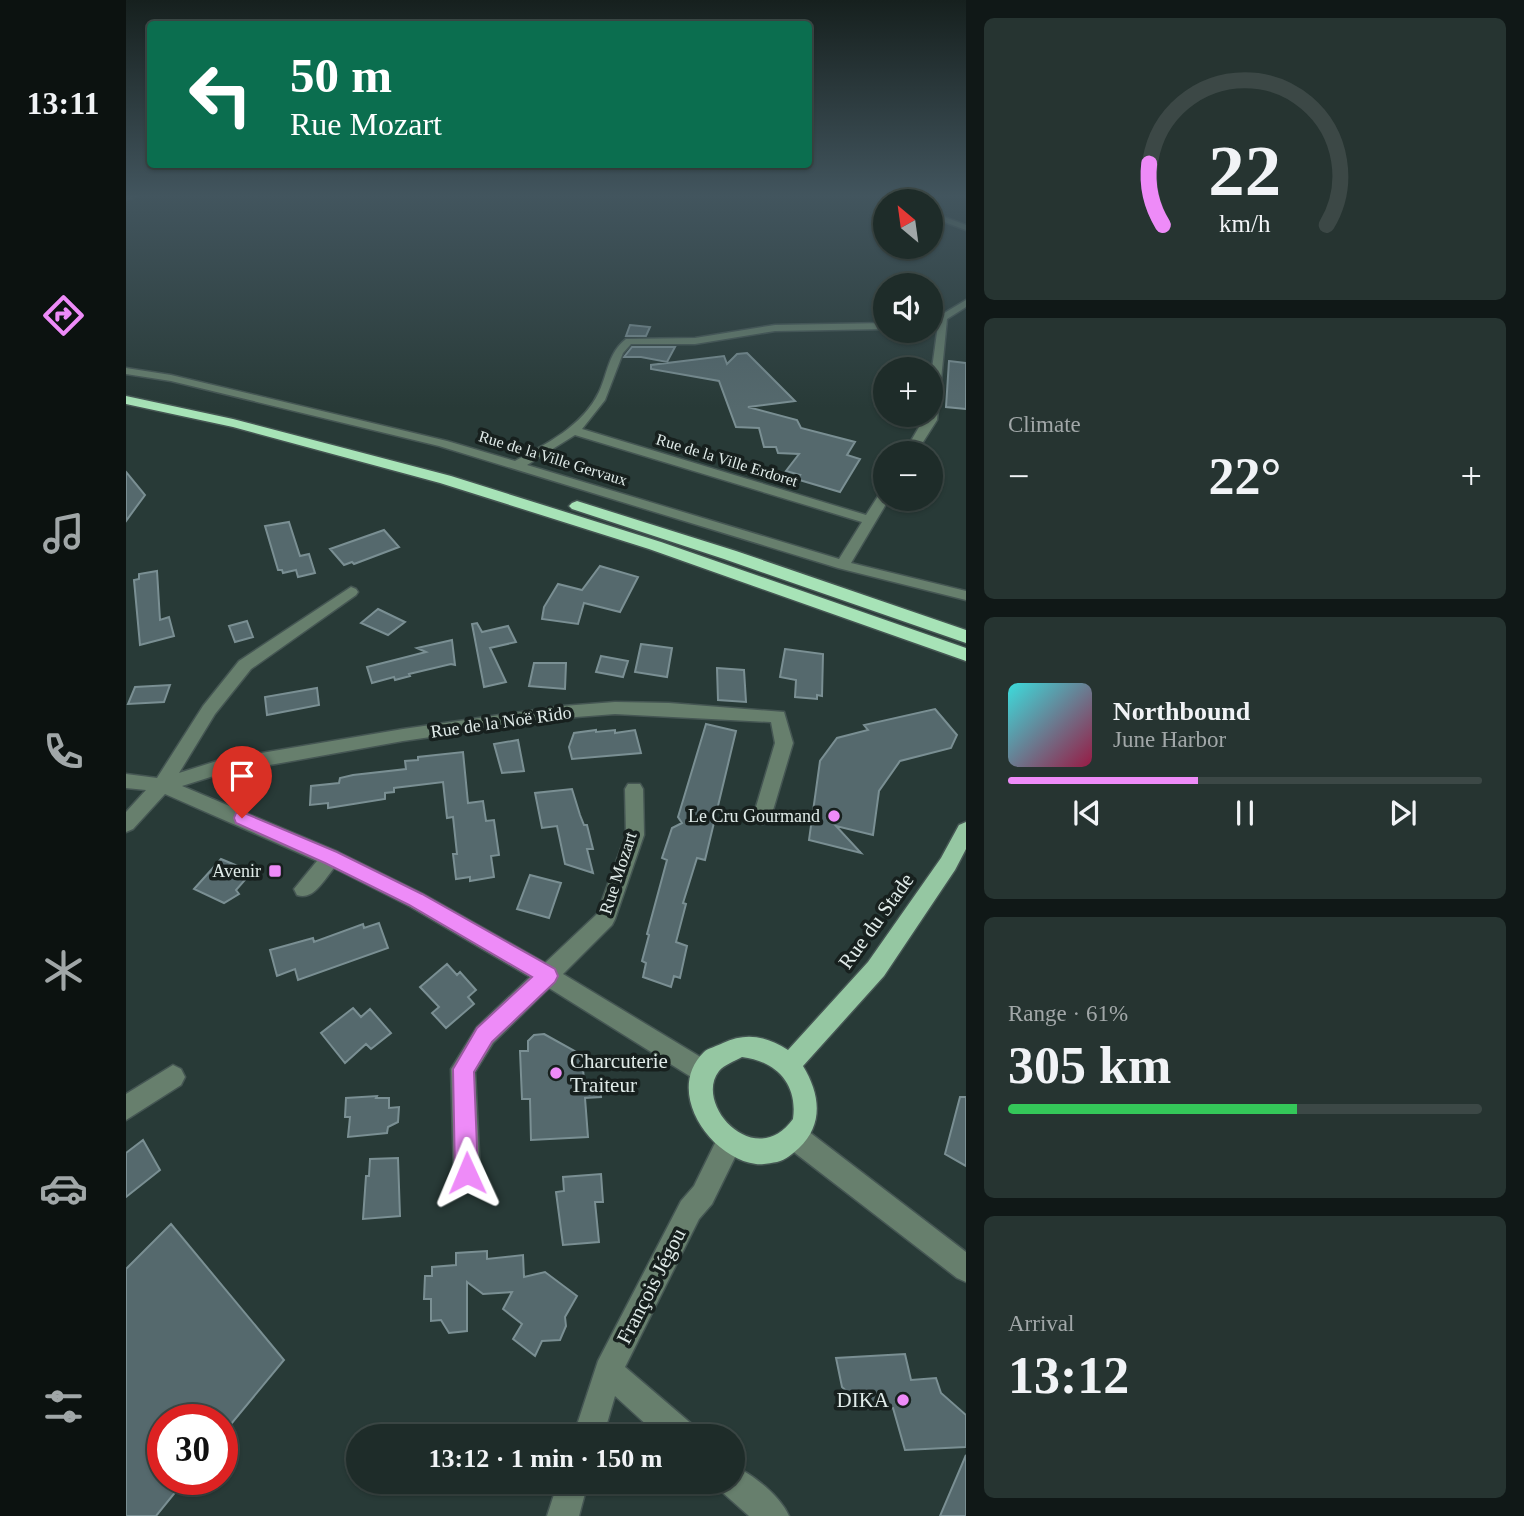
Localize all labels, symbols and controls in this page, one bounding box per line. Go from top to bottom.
text: 50 m [290,48,392,103]
icon: left [175,49,266,140]
text: 13:11 [27,85,99,121]
text: Rue Mozart [290,106,442,142]
text: 22 [1209,130,1281,211]
north arrow [873,189,943,259]
map controls [873,189,943,511]
text: km/h [1219,210,1271,237]
button: sound [873,273,943,343]
icon: directions [39,291,88,340]
button: + [873,357,943,427]
text: Climate [1008,412,1081,437]
street label: Rue de la Ville Gervaux [477,427,629,489]
street label: Rue de la Ville Erdoret [654,430,800,490]
button: − [873,441,943,511]
text: 22° [1209,448,1281,505]
text: − [1008,455,1029,497]
text: + [1461,455,1482,497]
icon: music [39,509,88,558]
text: Northbound [1113,697,1250,726]
street label: Rue de la Noë Rido [429,702,573,742]
icon: phone [39,727,88,776]
text: June Harbor [1113,727,1226,752]
pin [212,746,272,818]
icon: arrive [223,757,261,795]
icon: previous [1068,794,1106,832]
icon: pause [1226,794,1264,832]
icon: next [1384,794,1422,832]
place label: Le Cru Gourmand [688,806,820,826]
marker: Le Cru Gourmand [826,808,842,824]
street label: Rue Mozart [595,829,641,917]
place label: Avenir [212,861,261,881]
marker: Avenir [267,863,283,879]
street label: Rue du Stade [833,869,919,973]
icon: climate [39,946,88,995]
text: Range · 61% [1008,1001,1128,1026]
text: 305 km [1008,1037,1171,1094]
place label: Charcuterie Traiteur [570,1049,668,1097]
marker: Charcuterie Traiteur [548,1065,564,1081]
position arrow [430,1136,504,1210]
icon: car [39,1164,88,1213]
street label: François Jégou [612,1224,691,1348]
text: Arrival [1008,1311,1074,1336]
text: 13:12 [1008,1347,1129,1404]
icon: filters [39,1382,88,1431]
place label: DIKA [837,1388,890,1412]
marker: DIKA [895,1392,911,1408]
speed limit sign: 30 [147,1404,238,1495]
text: 13:12 · 1 min · 150 m [429,1444,663,1473]

